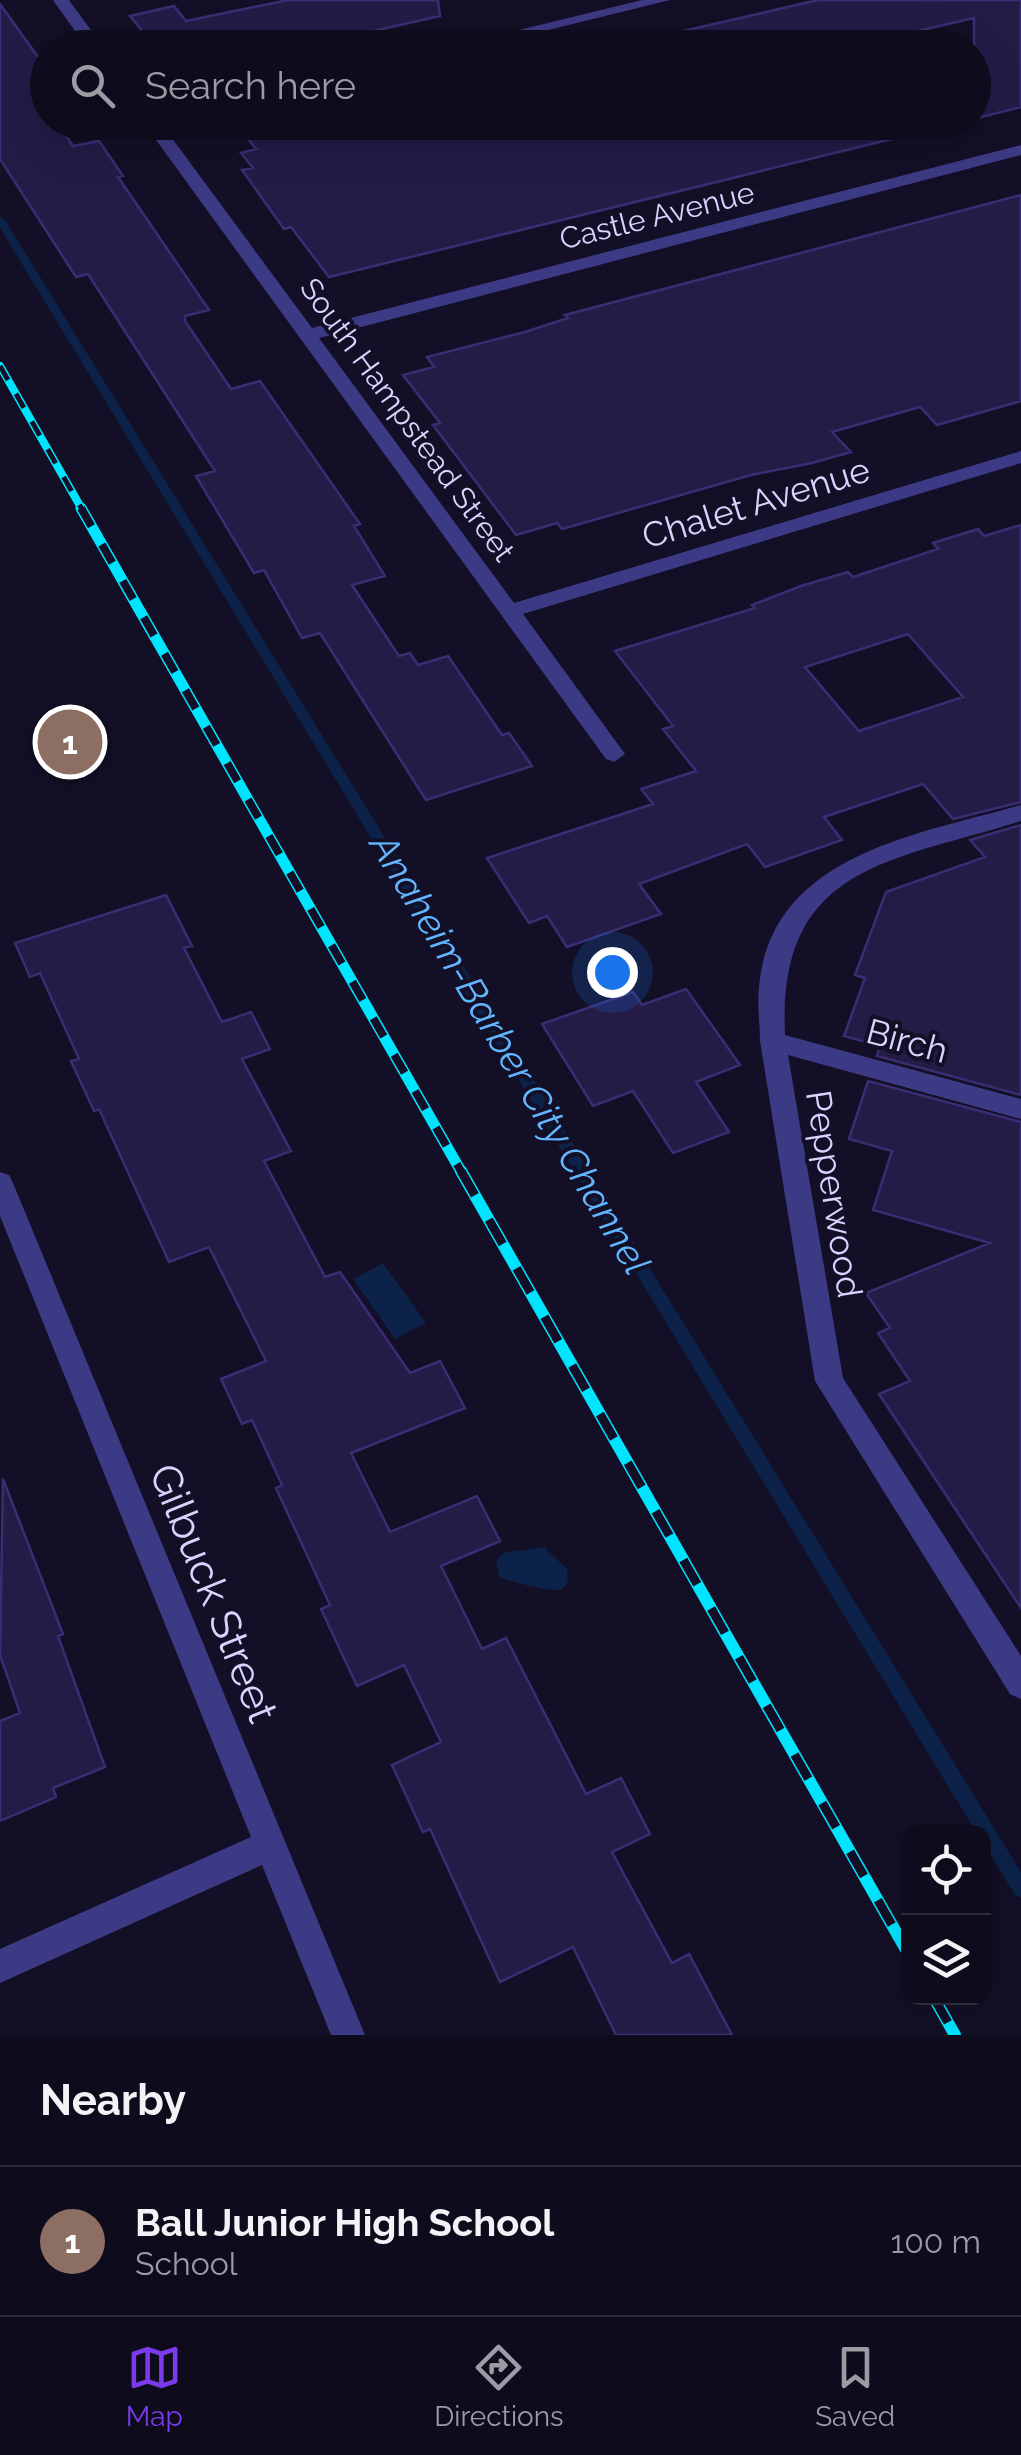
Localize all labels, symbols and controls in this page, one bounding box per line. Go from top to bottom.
search box [30,30,991,140]
icon: search [65,58,120,113]
text: Search here [145,63,356,108]
street label: Castle Avenue [556,174,758,257]
street label: South Hampstead Street [293,271,522,568]
street label: Chalet Avenue [637,448,875,557]
pin: 1 [38,704,102,780]
water label: Anaheim-Barber City Channel [360,824,660,1282]
your location [587,947,638,998]
street label: Birch [862,1010,952,1071]
street label: Pepperwood [798,1087,871,1300]
street label: Gilbuck Street [140,1457,288,1729]
map controls [901,1825,991,2005]
button: locate [901,1825,991,1915]
button: layers [901,1915,991,2005]
text: Nearby [40,2076,186,2125]
text: Ball Junior High School [135,2200,554,2245]
text: 1 [65,2223,80,2260]
text: 100 m [891,2223,981,2260]
text: School [135,2245,237,2282]
tab: Map [126,2340,183,2433]
tab: Directions [434,2340,564,2433]
tab: Saved [815,2340,895,2433]

